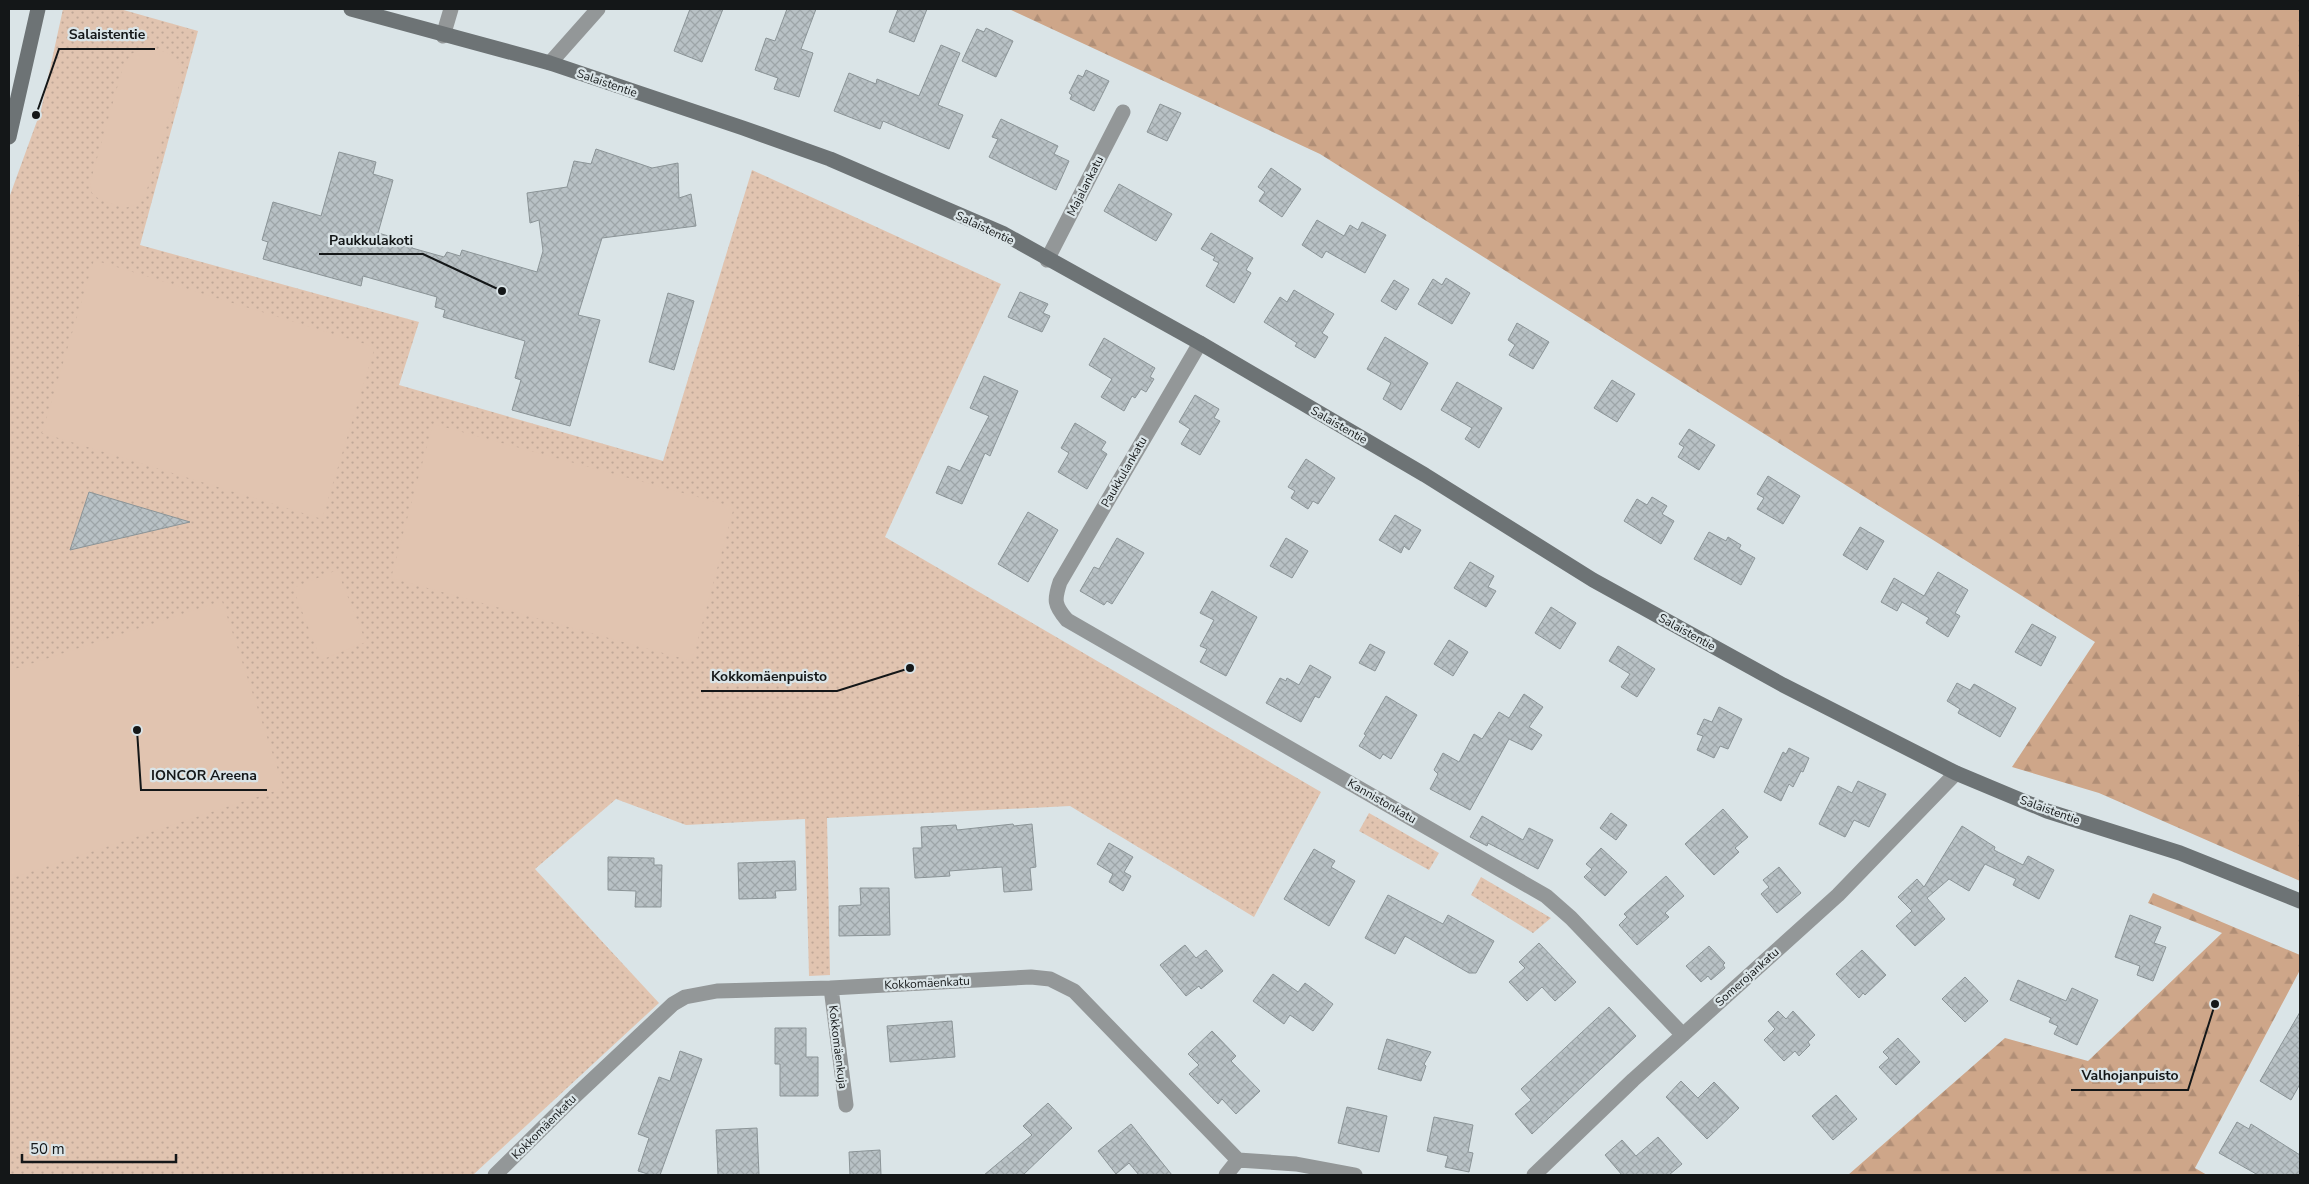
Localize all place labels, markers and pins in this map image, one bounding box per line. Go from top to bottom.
callout: Salaistentie [59,20,155,49]
callout: Paukkulakoti [319,225,423,254]
callout: Kokkomäenpuisto [701,662,837,691]
callout: IONCOR Areena [141,761,267,790]
callout: Valhojanpuisto [2071,1061,2188,1090]

